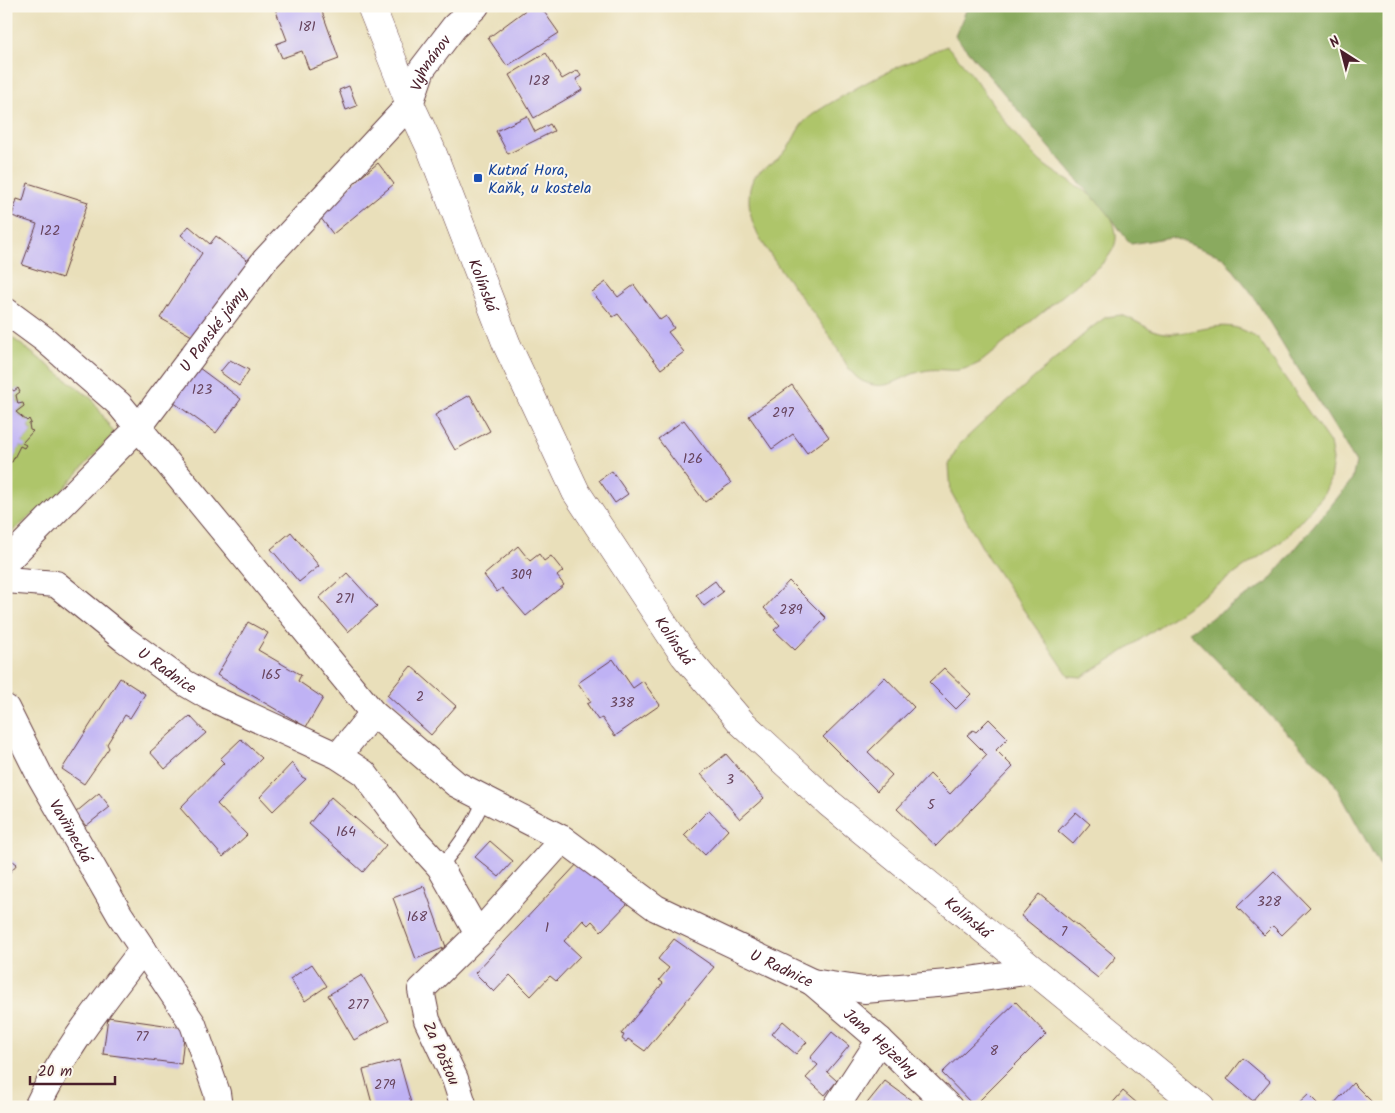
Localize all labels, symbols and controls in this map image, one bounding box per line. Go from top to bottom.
house number: 181 [298,16,316,38]
north arrow [1318,28,1368,78]
street label: Vyhnánov [404,30,458,95]
text: N [1325,31,1345,54]
house number: 128 [529,70,550,92]
place label: Kutná Hora, Kaňk, u kostela [488,158,592,201]
marker: Kutná Hora, Kaňk, u kostela [472,172,484,184]
house number: 122 [40,220,60,242]
street label: Kolínská [461,255,504,317]
street label: U Panské jámy [174,282,254,378]
house number: 123 [192,379,212,401]
house number: 297 [772,402,794,424]
house number: 126 [683,448,703,470]
house number: 309 [510,564,532,586]
house number: 271 [336,588,354,610]
house number: 289 [779,599,803,621]
street label: Kolínská [648,612,700,673]
street label: U Radnice [132,642,201,701]
house number: 165 [261,664,282,686]
house number: 2 [416,686,424,708]
house number: 338 [610,692,635,714]
house number: 3 [726,769,734,791]
house number: 5 [927,794,936,816]
street label: Vavřinecká [42,795,99,869]
house number: 164 [336,821,356,843]
street label: Kolínská [938,891,998,946]
house number: 328 [1257,891,1282,913]
house number: 168 [407,906,428,928]
house number: 1 [545,917,549,939]
house number: 7 [1061,921,1068,943]
street label: U Radnice [745,943,817,995]
house number: 277 [347,994,369,1016]
street label: Jana Hejzelny [837,1003,924,1085]
street label: Za Poštou [415,1018,466,1090]
house number: 77 [136,1026,149,1048]
house number: 8 [990,1040,999,1062]
scale bar [30,1053,115,1085]
text: 20 m [38,1060,72,1084]
house number: 279 [374,1074,396,1096]

